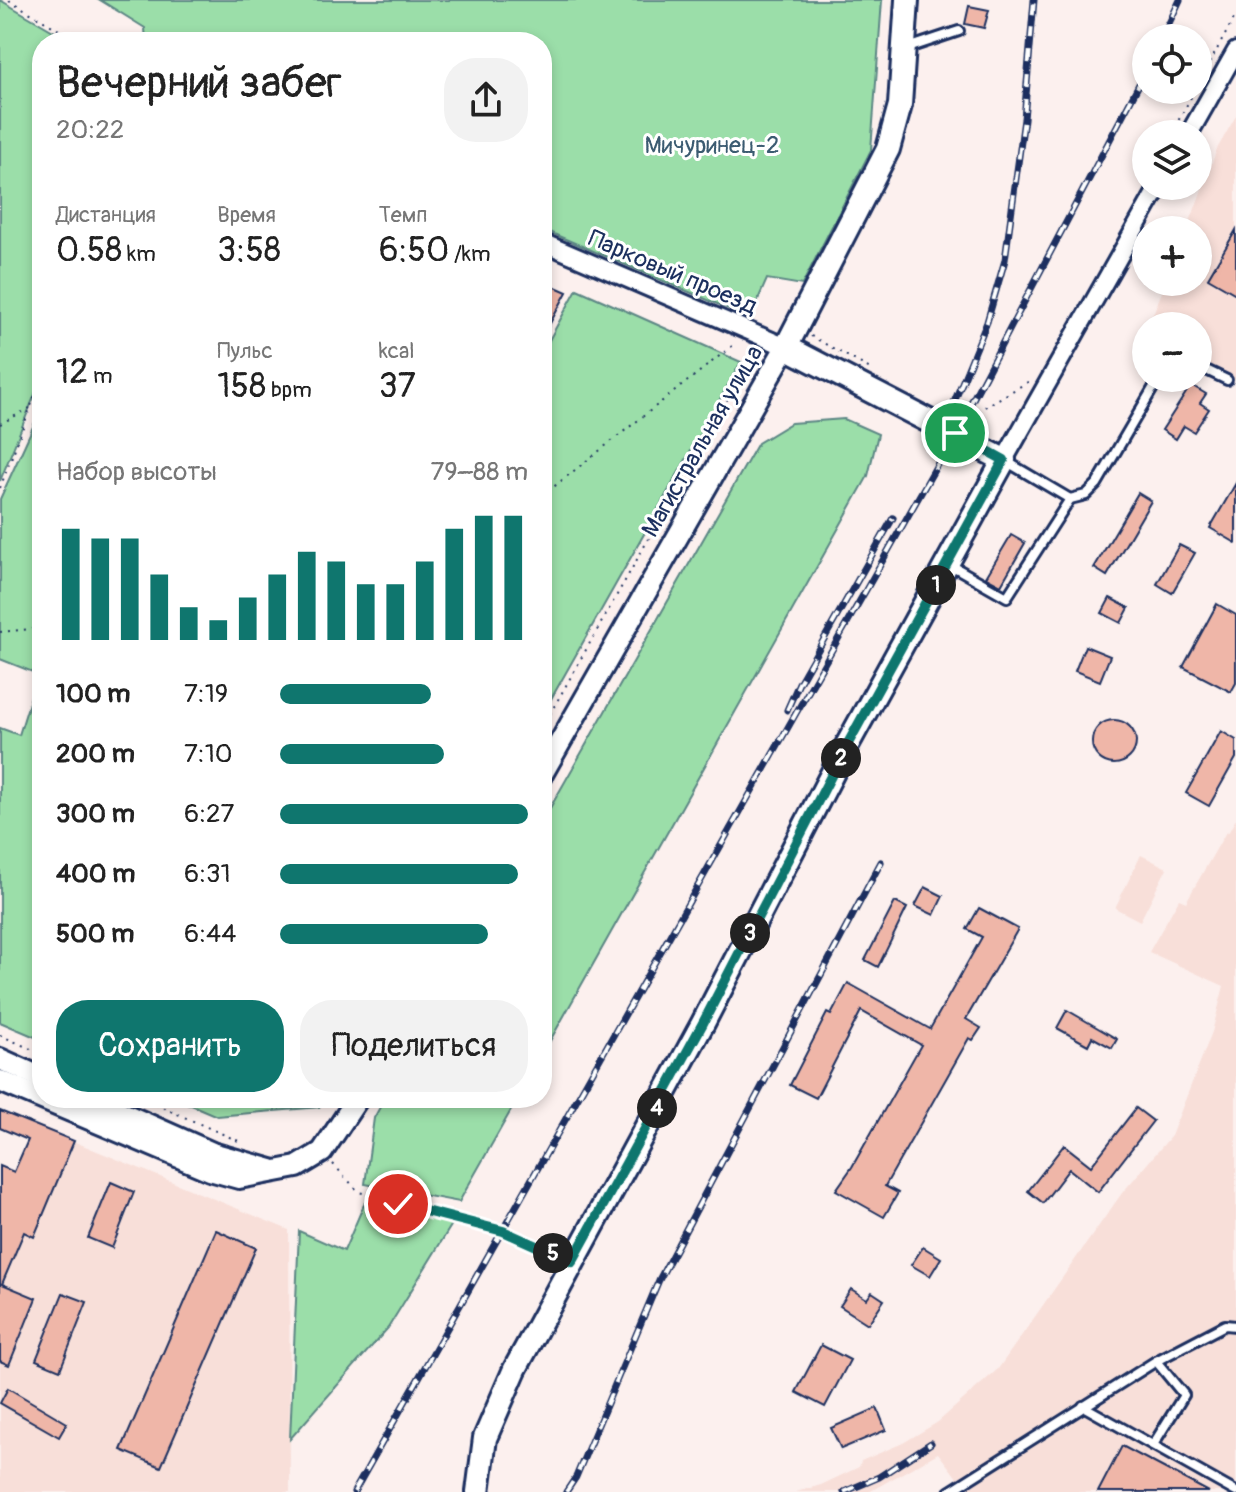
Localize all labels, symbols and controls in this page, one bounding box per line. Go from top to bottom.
map controls [1132,24,1212,392]
button: locate [1132,24,1212,104]
text: Вечерний забег [56,56,342,111]
button: share [444,58,528,142]
text: 20:22 [56,114,124,146]
button: layers [1132,120,1212,200]
park label: Мичуринец-2 [645,131,779,160]
text: Дистанция [56,201,156,229]
text: Время [217,201,276,229]
text: Темп [379,201,427,229]
button: + [1132,216,1212,296]
street label: Парковый проезд [584,224,762,321]
text: 0.58 [56,229,122,272]
text: 3:58 [217,229,281,272]
text: 6:50 [379,229,449,272]
text: km [122,240,156,268]
text: /km [449,240,491,268]
button: − [1132,312,1212,392]
text: Пульс [217,337,273,365]
text: kcal [379,337,414,365]
street label: Магистральная улица [636,340,769,542]
text: 12 [56,351,88,394]
text: m [88,362,113,390]
text: 158 [217,365,266,408]
text: 37 [379,365,416,408]
text: bpm [266,376,312,404]
pin [921,399,989,467]
icon: arrive [933,411,977,455]
text: Набор высоты [56,456,217,488]
text: 79–88 m [431,456,528,488]
pin: 1 [916,565,956,605]
text: 1 [932,571,940,599]
text: 100 m [56,678,130,710]
text: 7:19 [184,678,228,710]
text: 200 m [56,738,135,770]
text: 7:10 [184,738,233,770]
pin: 2 [821,738,861,778]
text: 2 [835,744,847,772]
text: 300 m [56,798,135,830]
text: 6:27 [184,798,234,830]
text: 400 m [56,858,135,890]
text: 6:31 [184,858,231,890]
pin: 3 [730,913,770,953]
text: 500 m [56,918,134,950]
text: 6:44 [184,918,236,950]
text: 3 [744,919,756,947]
button: Сохранить [56,1000,284,1092]
button: Поделиться [300,1000,528,1092]
pin: 4 [637,1088,677,1128]
text: 4 [651,1094,663,1122]
pin [364,1170,432,1238]
icon: check [376,1182,420,1226]
pin: 5 [533,1233,573,1273]
text: 5 [547,1239,559,1267]

